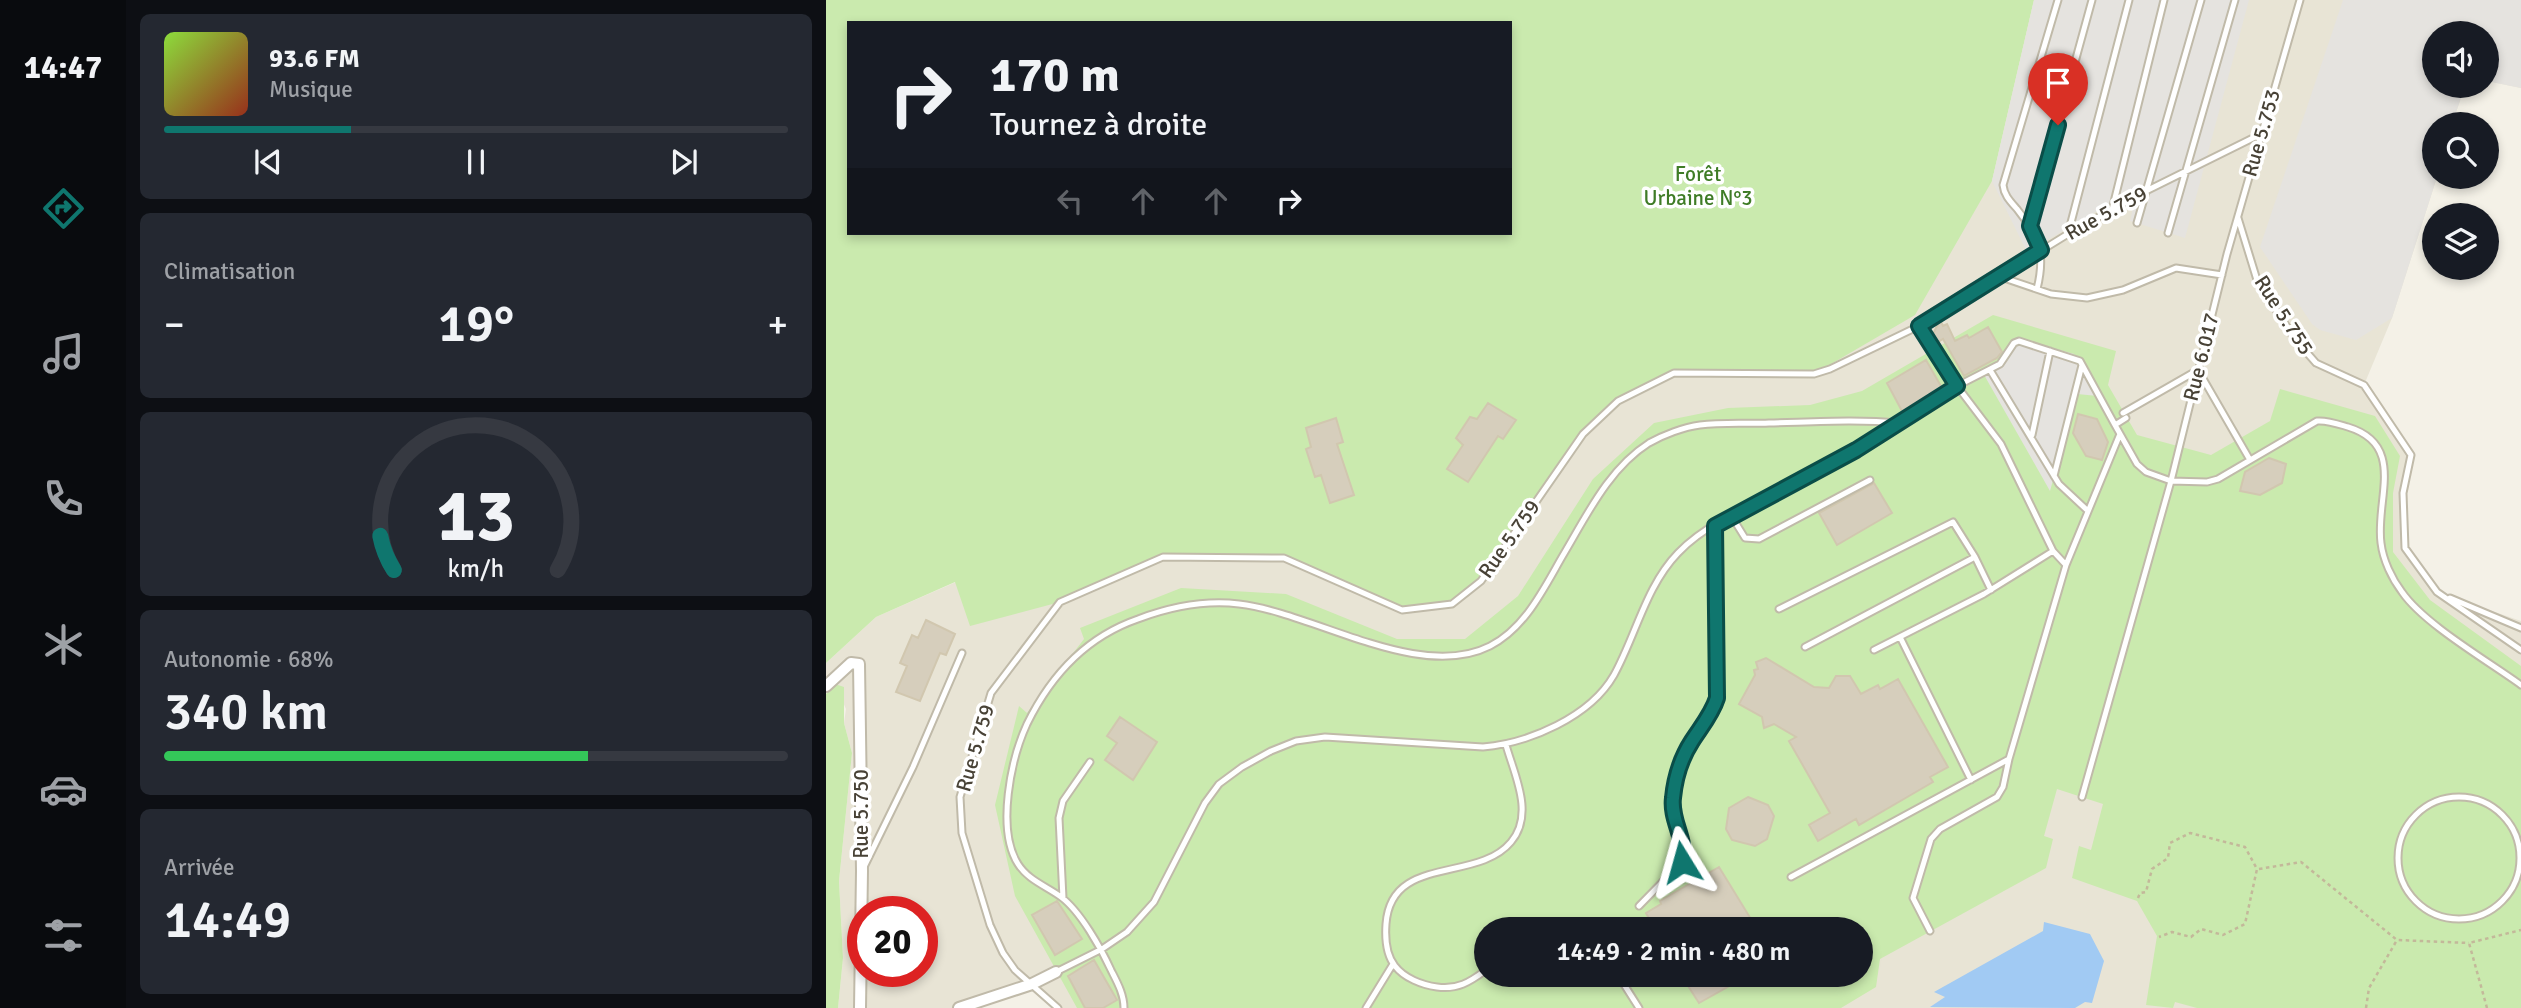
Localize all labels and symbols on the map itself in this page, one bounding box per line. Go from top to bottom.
pin [2028,53,2088,125]
street label: Rue 5.753 [2236,86,2286,180]
park label: Forêt Urbaine N°3 [1643,161,1753,211]
street label: Rue 5.759 [2061,180,2151,246]
street label: Rue 5.755 [2249,270,2319,360]
street label: Rue 6.017 [2178,310,2224,404]
street label: Rue 5.759 [1473,495,1545,583]
street label: Rue 5.759 [950,701,1000,795]
street label: Rue 5.750 [848,769,874,859]
position arrow [1645,825,1719,899]
speed limit sign: 20 [847,896,938,987]

